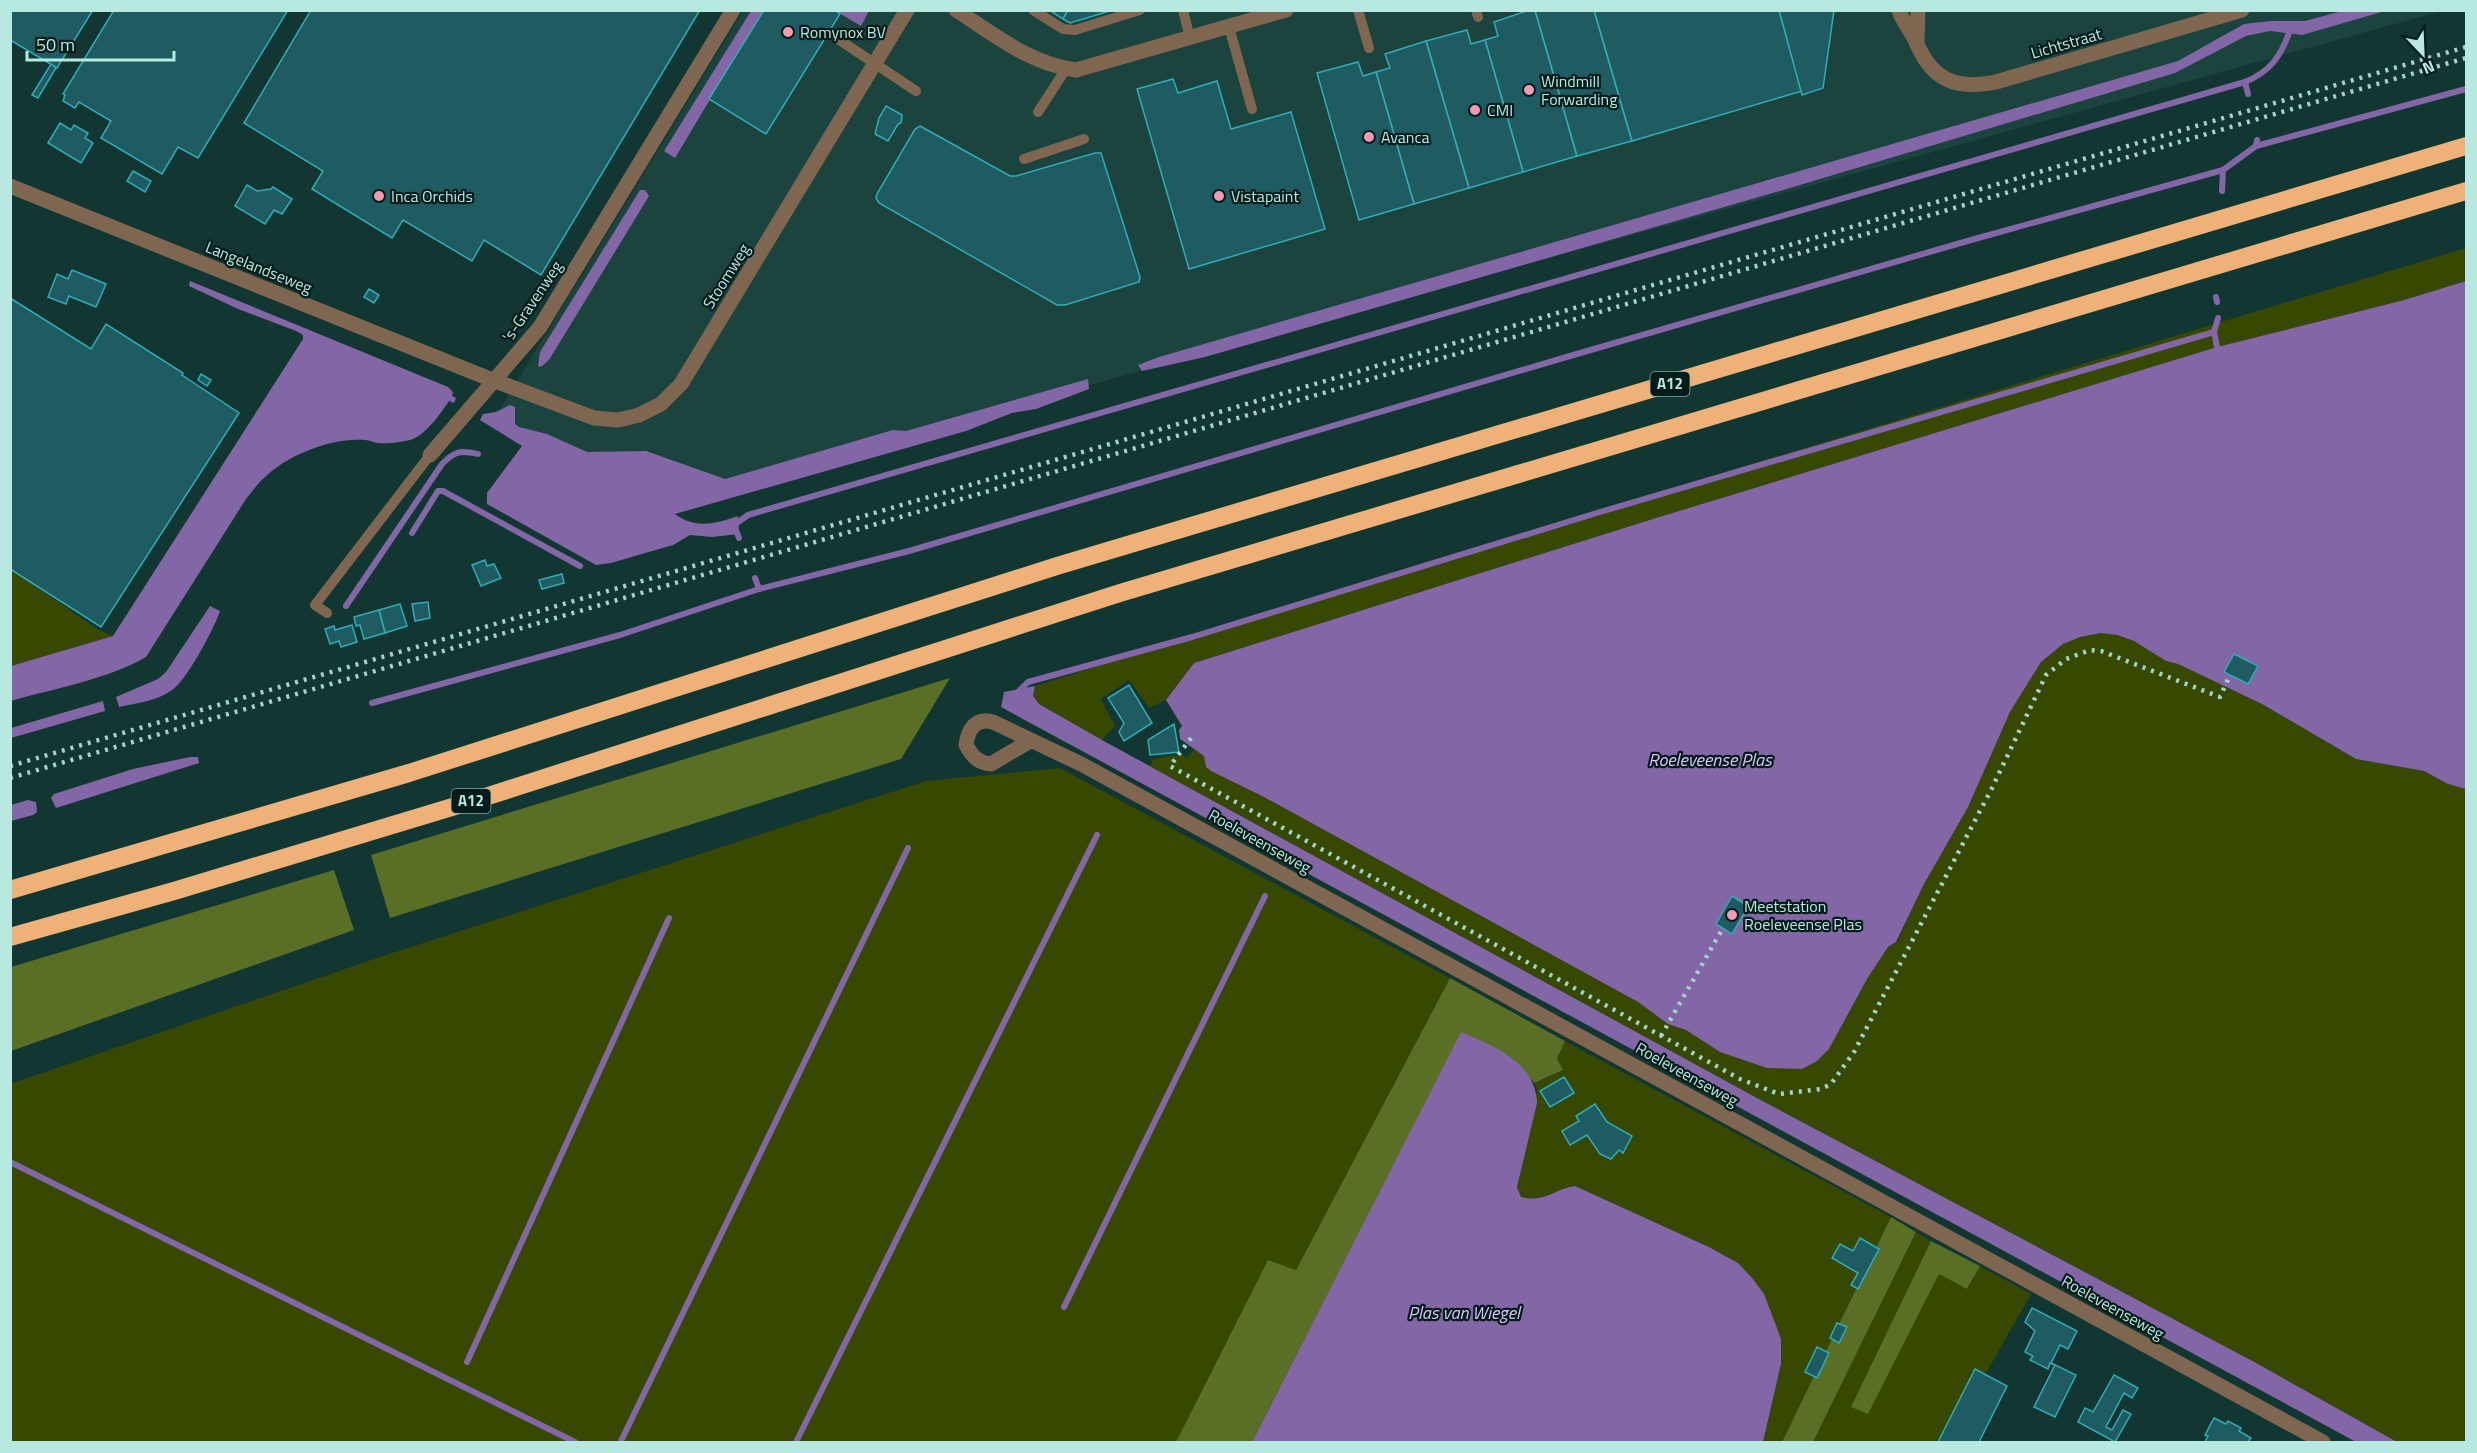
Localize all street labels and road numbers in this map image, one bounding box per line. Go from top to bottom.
street label: Lichtstraat [2028,21,2105,65]
street label: Langelandseweg [202,235,316,299]
street label: Stoomweg [697,239,755,313]
street label: 's-Gravenweg [496,256,568,346]
road number: A12 [1650,372,1690,396]
road number: A12 [452,789,490,813]
street label: Roeleveenseweg [1204,803,1316,879]
street label: Roeleveenseweg [1631,1036,1743,1112]
street label: Roeleveenseweg [2057,1269,2169,1345]

